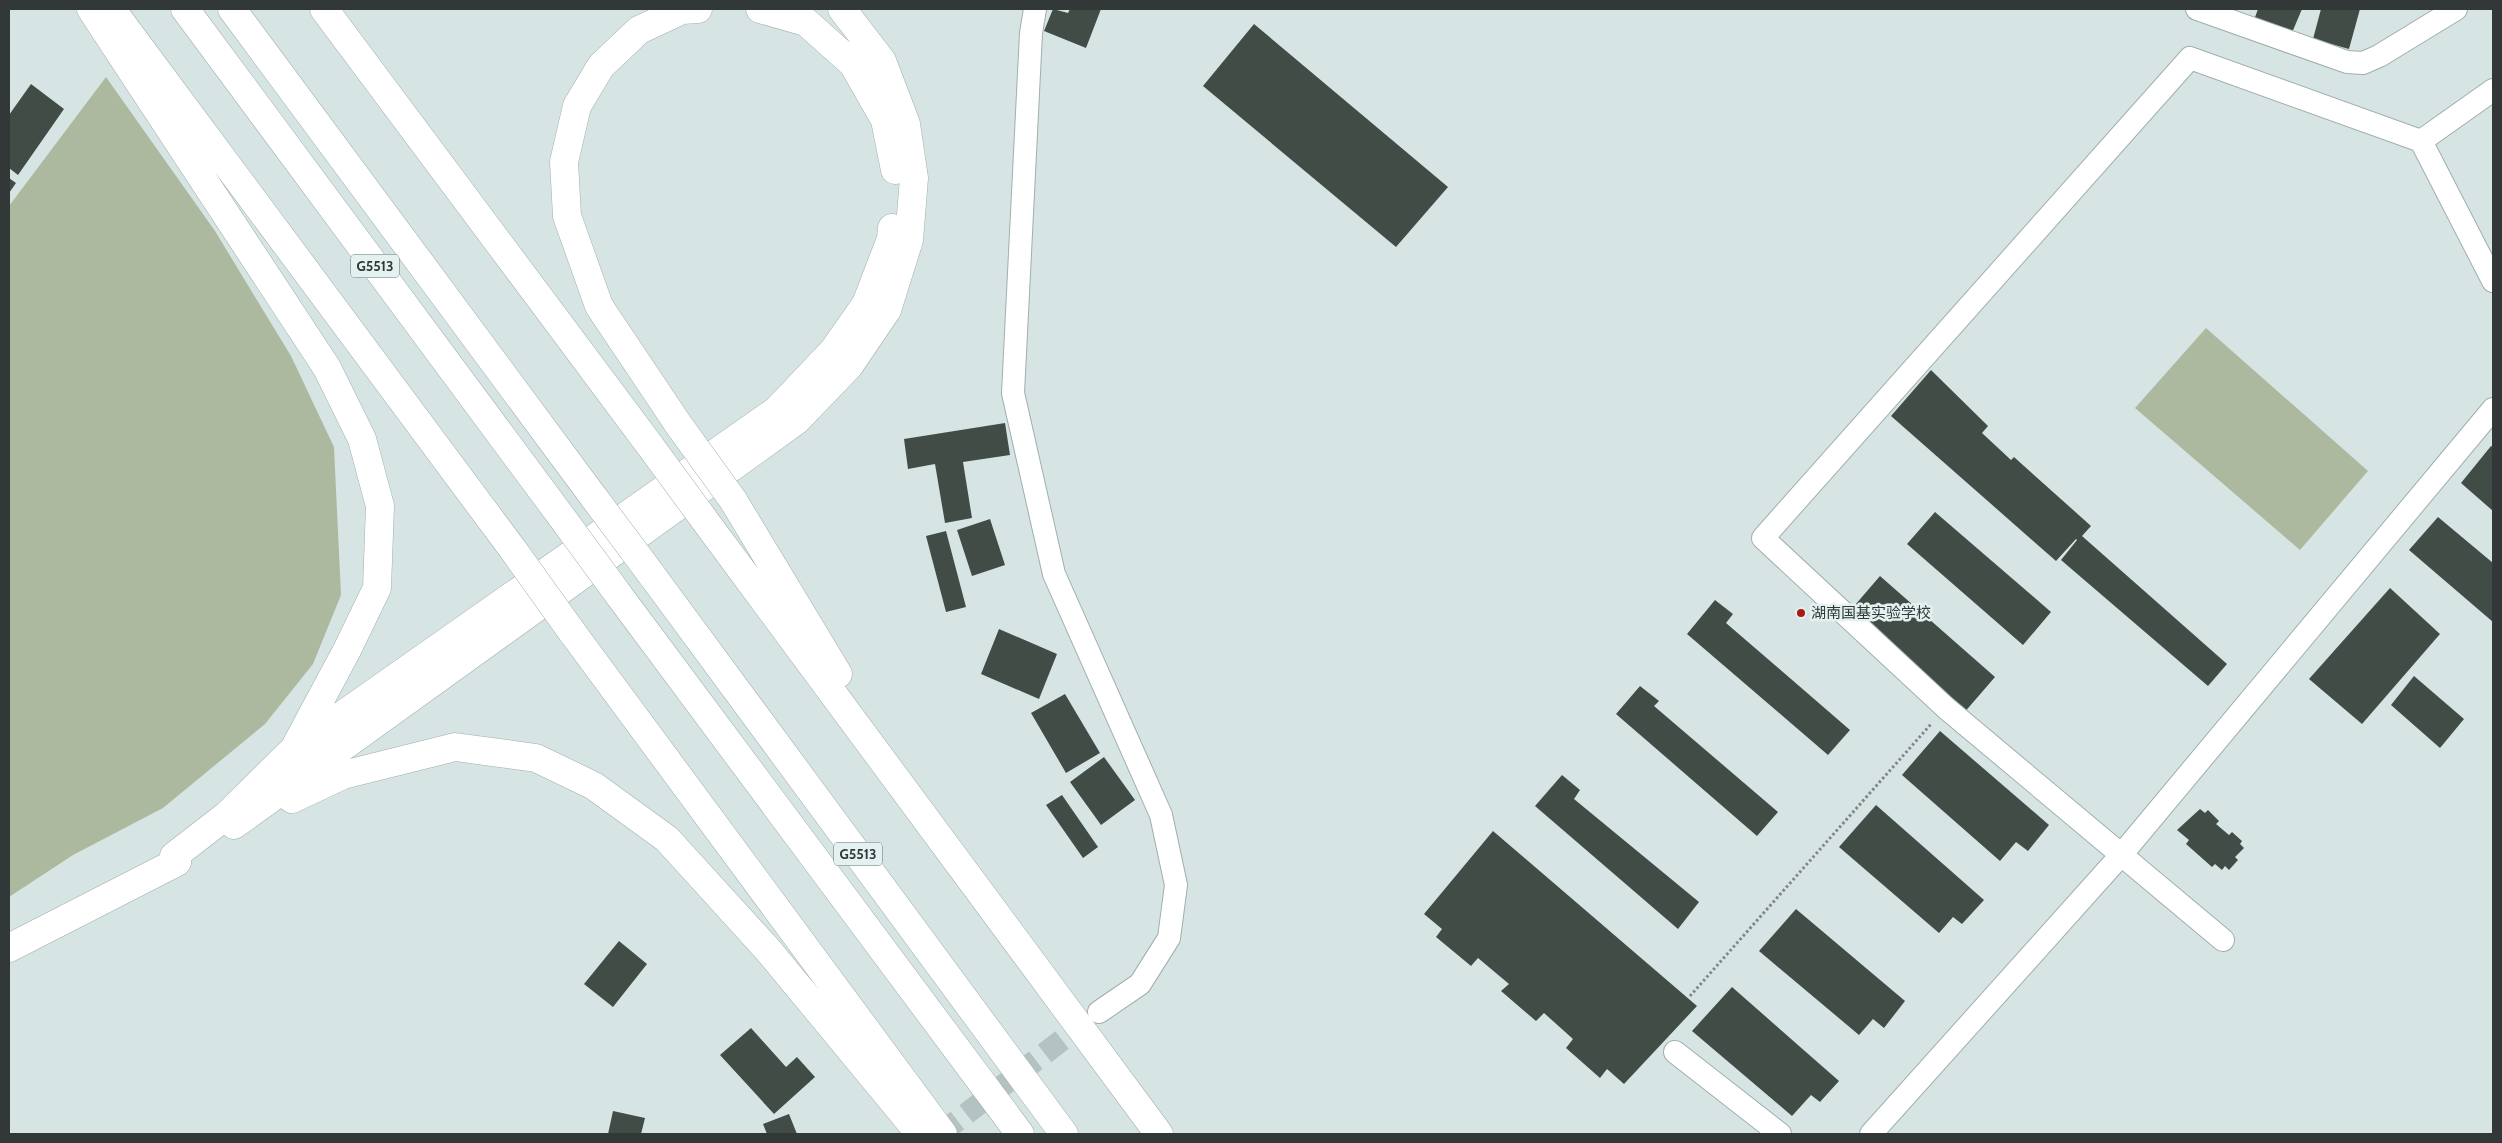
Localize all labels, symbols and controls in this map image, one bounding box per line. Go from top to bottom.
road number: G5513 [351,255,399,278]
place label: 湖南国基实验学校 [1811,604,1931,622]
marker: 湖南国基实验学校 [1795,607,1807,619]
road number: G5513 [834,842,882,866]

